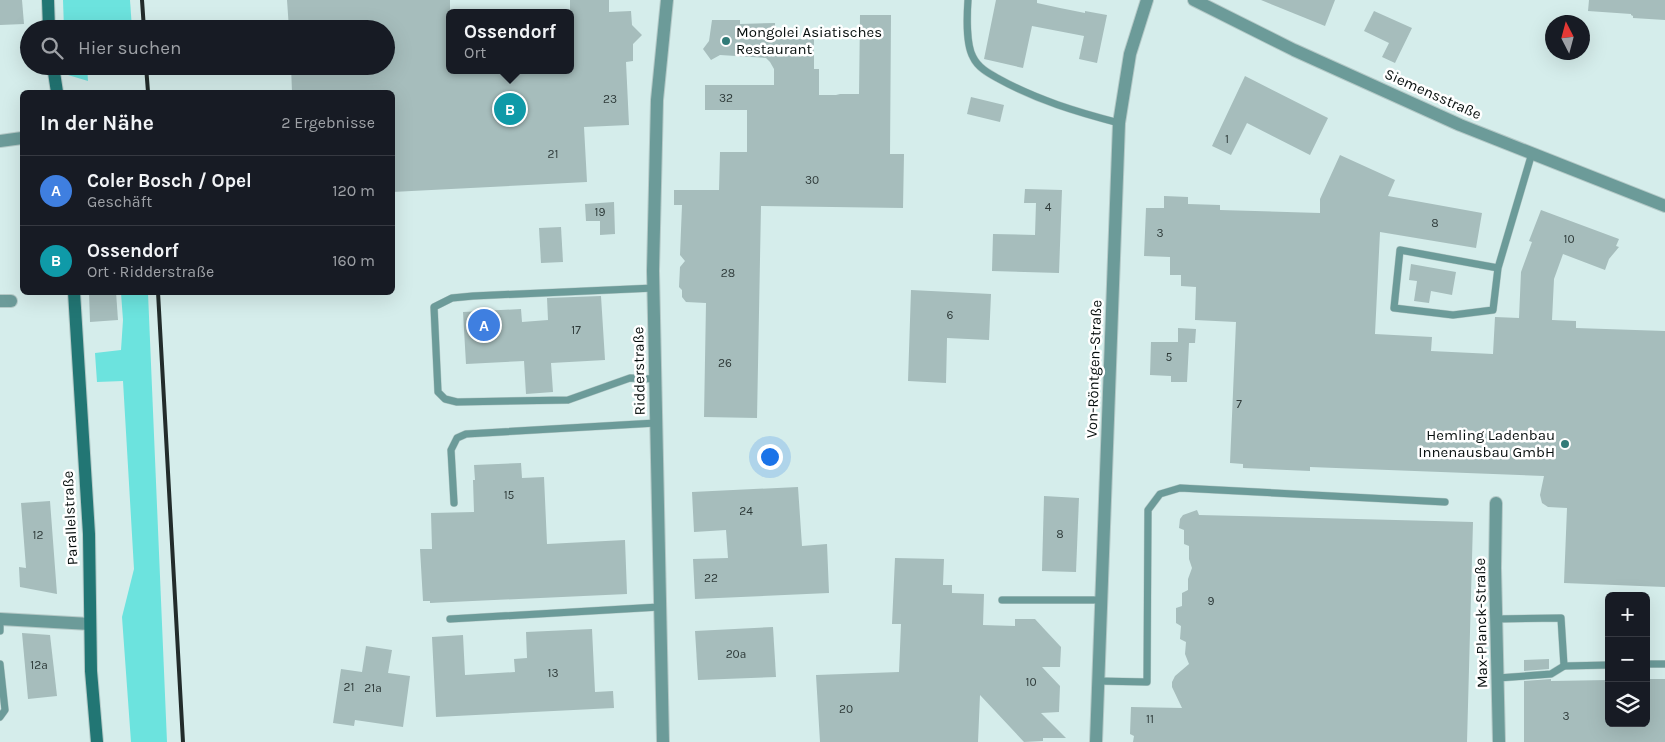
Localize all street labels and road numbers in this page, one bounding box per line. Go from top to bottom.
street label: Siemensstraße [1382,65,1484,123]
street label: Von-Röntgen-Straße [1083,300,1105,438]
street label: Ridderstraße [629,327,649,415]
street label: Parallelstraße [59,470,81,566]
street label: Max-Planck-Straße [1471,558,1491,688]

